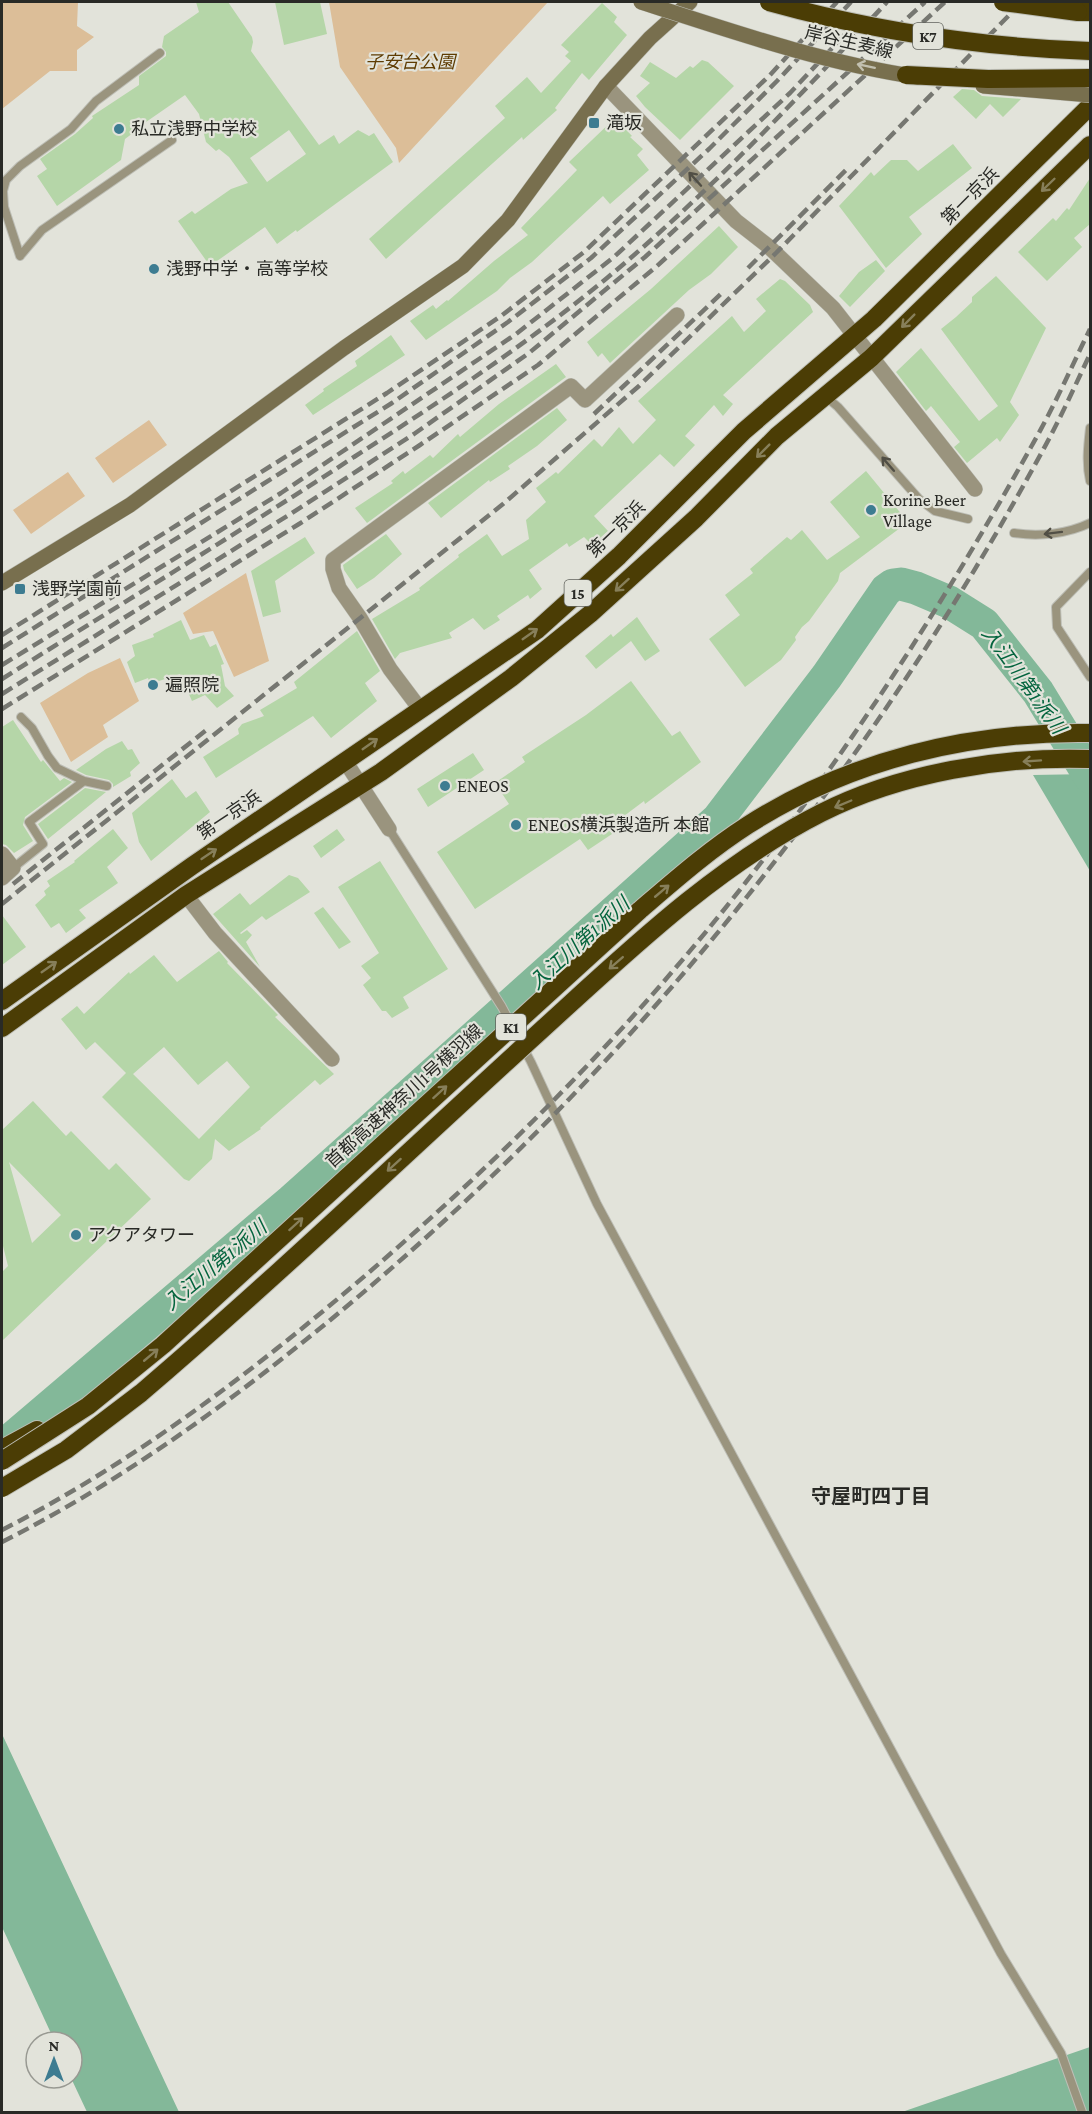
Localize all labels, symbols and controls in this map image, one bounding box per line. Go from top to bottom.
street label: 岸谷生麦線 [803,22,895,62]
road number: K7 [913,23,943,49]
park label: 子安台公園 [365,52,458,72]
one-way arrow [857,60,876,72]
place label: 滝坂 [606,113,642,133]
marker: 滝坂 [587,116,601,130]
place label: 私立浅野中学校 [131,119,257,139]
marker: 私立浅野中学校 [112,122,126,136]
street label: 第一京浜 [937,163,1003,229]
one-way arrow [688,172,702,187]
one-way arrow [1041,178,1056,192]
place label: 浅野中学・高等学校 [166,259,328,279]
marker: 浅野中学・高等学校 [147,262,161,276]
one-way arrow [901,314,916,329]
one-way arrow [755,443,770,458]
one-way arrow [881,457,895,472]
place label: Korine Beer Village [883,490,967,531]
street label: 第一京浜 [583,497,649,561]
marker: Korine Beer Village [864,503,878,517]
one-way arrow [1043,528,1063,539]
one-way arrow [615,578,630,592]
place label: 浅野学園前 [32,579,122,599]
road number: 15 [564,580,592,606]
marker: 浅野学園前 [13,582,27,596]
water label: 入江川第1派川 [978,622,1071,739]
one-way arrow [522,628,538,640]
place label: 遍照院 [165,675,219,695]
marker: 遍照院 [146,678,160,692]
one-way arrow [361,738,377,750]
one-way arrow [1023,755,1043,766]
place label: ENEOS [457,776,509,796]
marker: ENEOS [438,779,452,793]
street label: 第一京浜 [194,787,264,843]
one-way arrow [834,799,853,810]
place label: ENEOS横浜製造所 本館 [528,815,709,835]
marker: ENEOS横浜製造所 本館 [509,818,523,832]
one-way arrow [200,848,217,861]
one-way arrow [654,884,669,898]
water label: 入江川第1派川 [525,891,635,994]
one-way arrow [609,956,624,970]
one-way arrow [41,961,57,973]
road number: K1 [496,1014,526,1040]
street label: 首都高速神奈川1号横羽線 [322,1020,486,1172]
one-way arrow [432,1085,447,1099]
one-way arrow [386,1158,401,1172]
water label: 入江川第1派川 [159,1215,272,1314]
one-way arrow [288,1217,303,1231]
place label: アクアタワー [88,1225,195,1245]
marker: アクアタワー [69,1228,83,1242]
one-way arrow [143,1348,159,1361]
district label: 守屋町四丁目 [811,1485,931,1507]
north arrow [24,2030,84,2090]
text: N [49,2037,60,2054]

